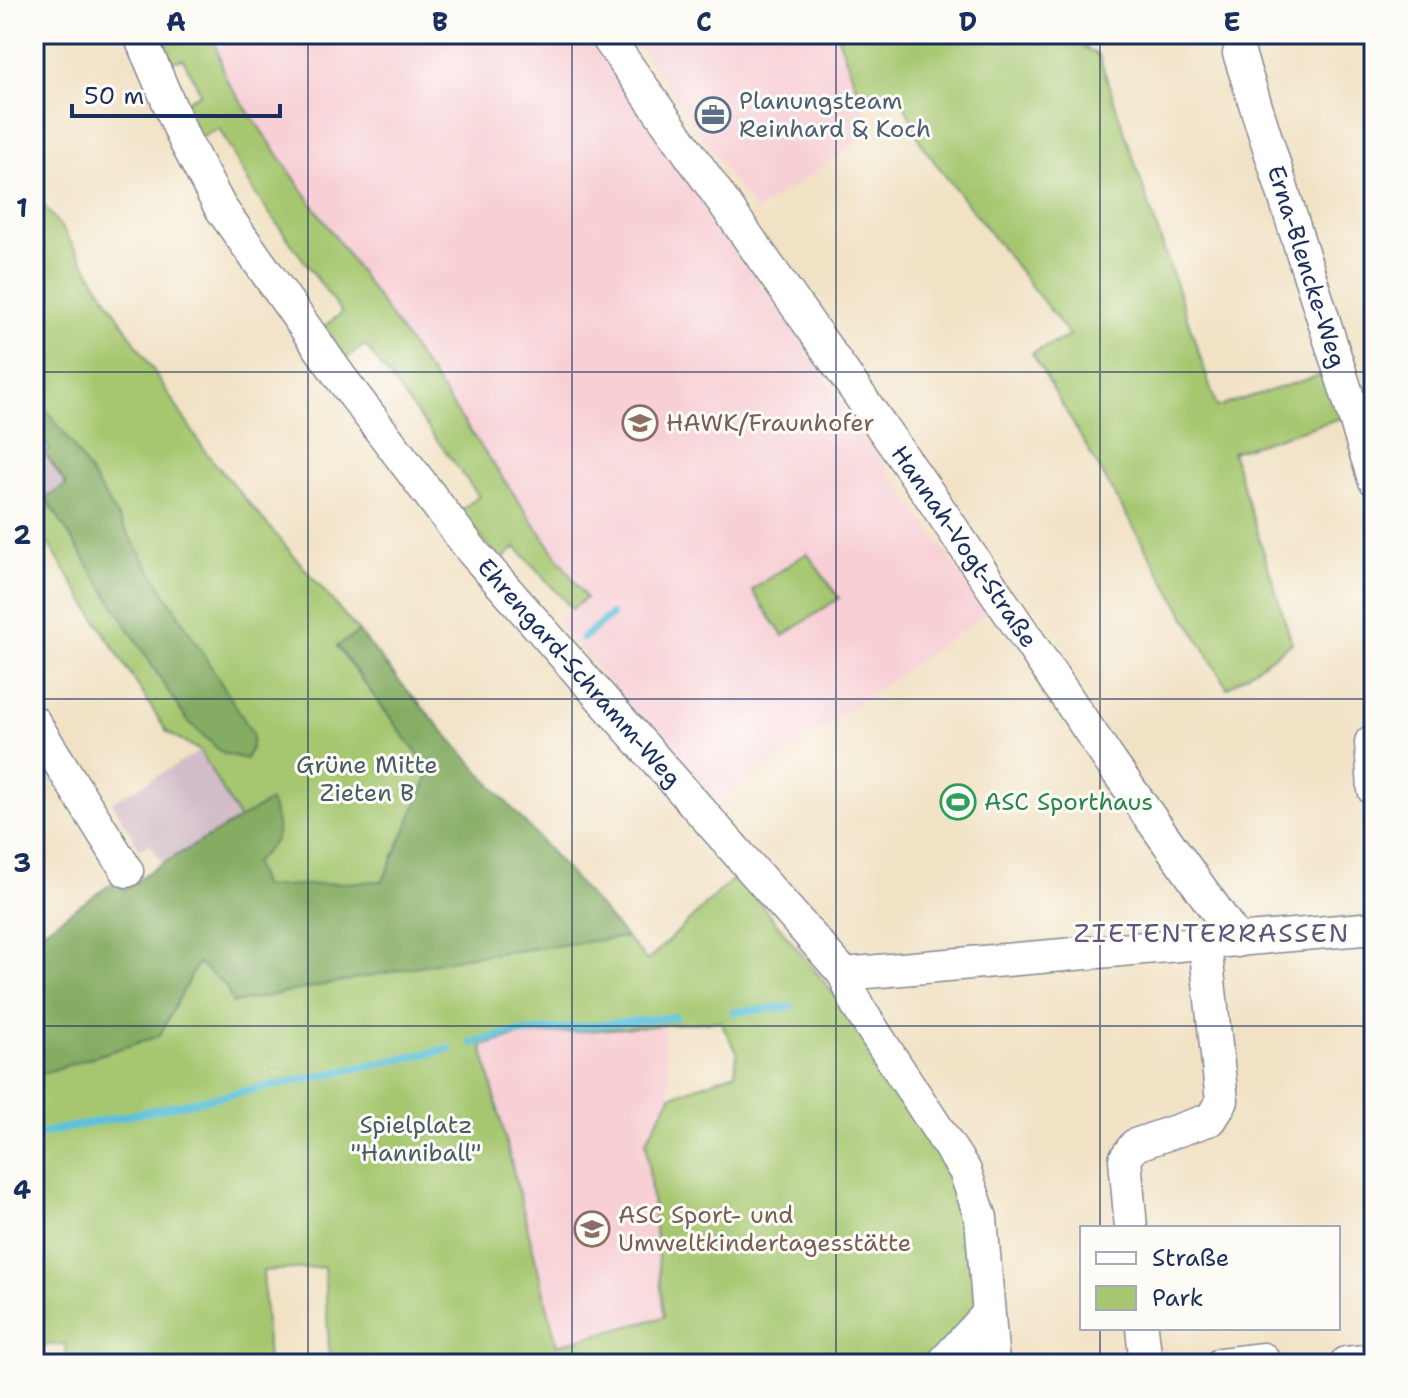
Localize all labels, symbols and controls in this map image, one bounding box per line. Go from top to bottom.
text: A [166,4,186,39]
text: B [432,4,448,39]
text: C [696,4,712,39]
text: D [959,4,977,39]
text: E [1223,4,1241,39]
scale bar [72,68,280,118]
text: 50 m [84,80,144,112]
place label: Planungsteam Reinhard & Koch [739,85,931,145]
office icon: Planungsteam Reinhard & Koch [694,96,732,134]
street label: Erna-Blencke-Weg [1260,161,1354,372]
text: 1 [16,190,28,225]
school or university icon: HAWK/Fraunhofer [621,404,659,442]
place label: HAWK/Fraunhofer [666,407,875,439]
street label: Hannah-Vogt-Straße [884,439,1045,654]
text: 2 [13,517,31,552]
street label: Ehrengard-Schramm-Weg [470,552,689,794]
park label: Grüne Mitte Zieten B [296,749,438,809]
sports icon: ASC Sporthaus [939,783,977,821]
place label: ASC Sporthaus [984,786,1153,818]
text: 3 [13,845,31,880]
district label: ZIETENTERRASSEN [1074,915,1350,950]
park label: Spielplatz "Hanniball" [350,1109,482,1169]
text: 4 [13,1172,31,1207]
place label: ASC Sport- und Umweltkindertagesstätte [618,1199,911,1259]
school or university icon: ASC Sport- und Umweltkindertagesstätte [573,1210,611,1248]
legend [1080,1226,1340,1330]
text: Straße [1152,1242,1229,1274]
text: Park [1152,1282,1204,1314]

